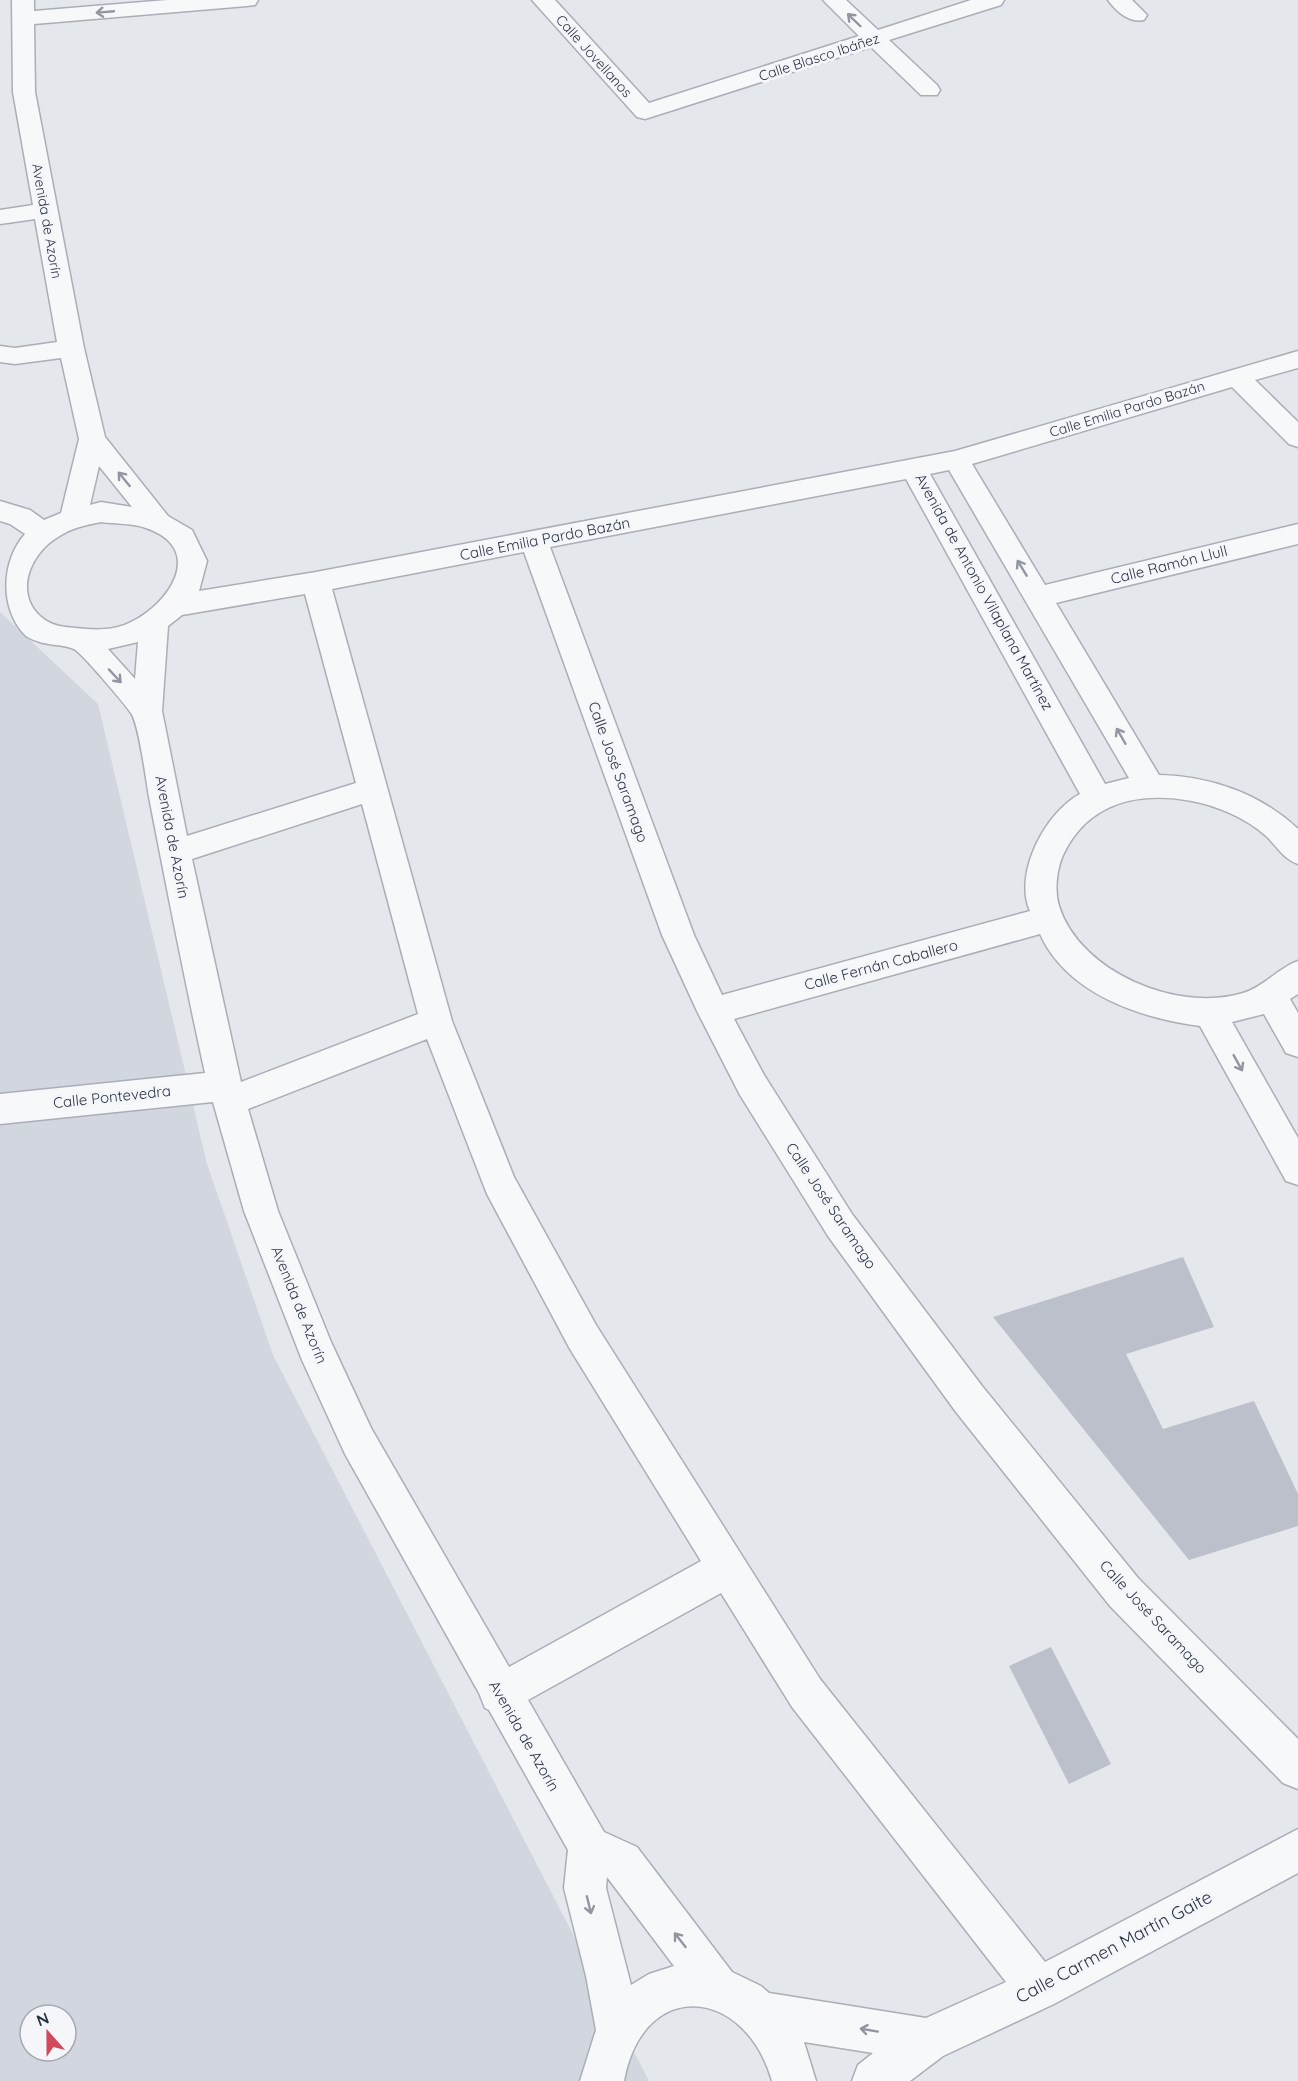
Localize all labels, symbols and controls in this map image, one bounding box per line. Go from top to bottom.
one-way arrow [96,6,116,17]
street label: Calle Jovellanos [552,11,636,101]
one-way arrow [847,13,862,27]
street label: Calle Blasco Ibáñez [756,29,882,85]
street label: Avenida de Azorín [28,162,66,280]
street label: Calle Emilia Pardo Bazán [1047,377,1207,441]
street label: Avenida de Antonio Vilaplana Martínez [911,470,1058,714]
one-way arrow [118,471,131,487]
street label: Calle Emilia Pardo Bazán [458,513,632,564]
street label: Calle Ramón Llull [1109,541,1229,588]
one-way arrow [1015,560,1027,577]
one-way arrow [108,668,122,683]
street label: Calle José Saramago [584,699,653,845]
one-way arrow [1114,728,1126,745]
street label: Avenida de Azorín [151,774,194,900]
street label: Calle Fernán Caballero [802,935,960,994]
one-way arrow [1232,1054,1244,1071]
street label: Calle Pontevedra [52,1081,172,1112]
street label: Calle José Saramago [782,1139,881,1273]
street label: Avenida de Azorín [267,1243,332,1366]
street label: Calle José Saramago [1096,1556,1211,1677]
street label: Avenida de Azorín [485,1677,564,1795]
street label: Calle Carmen Martín Gaite [1012,1885,1216,2008]
one-way arrow [584,1895,596,1914]
one-way arrow [674,1932,687,1948]
north arrow [18,2003,78,2063]
text: N [34,2008,52,2030]
one-way arrow [860,2024,879,2035]

